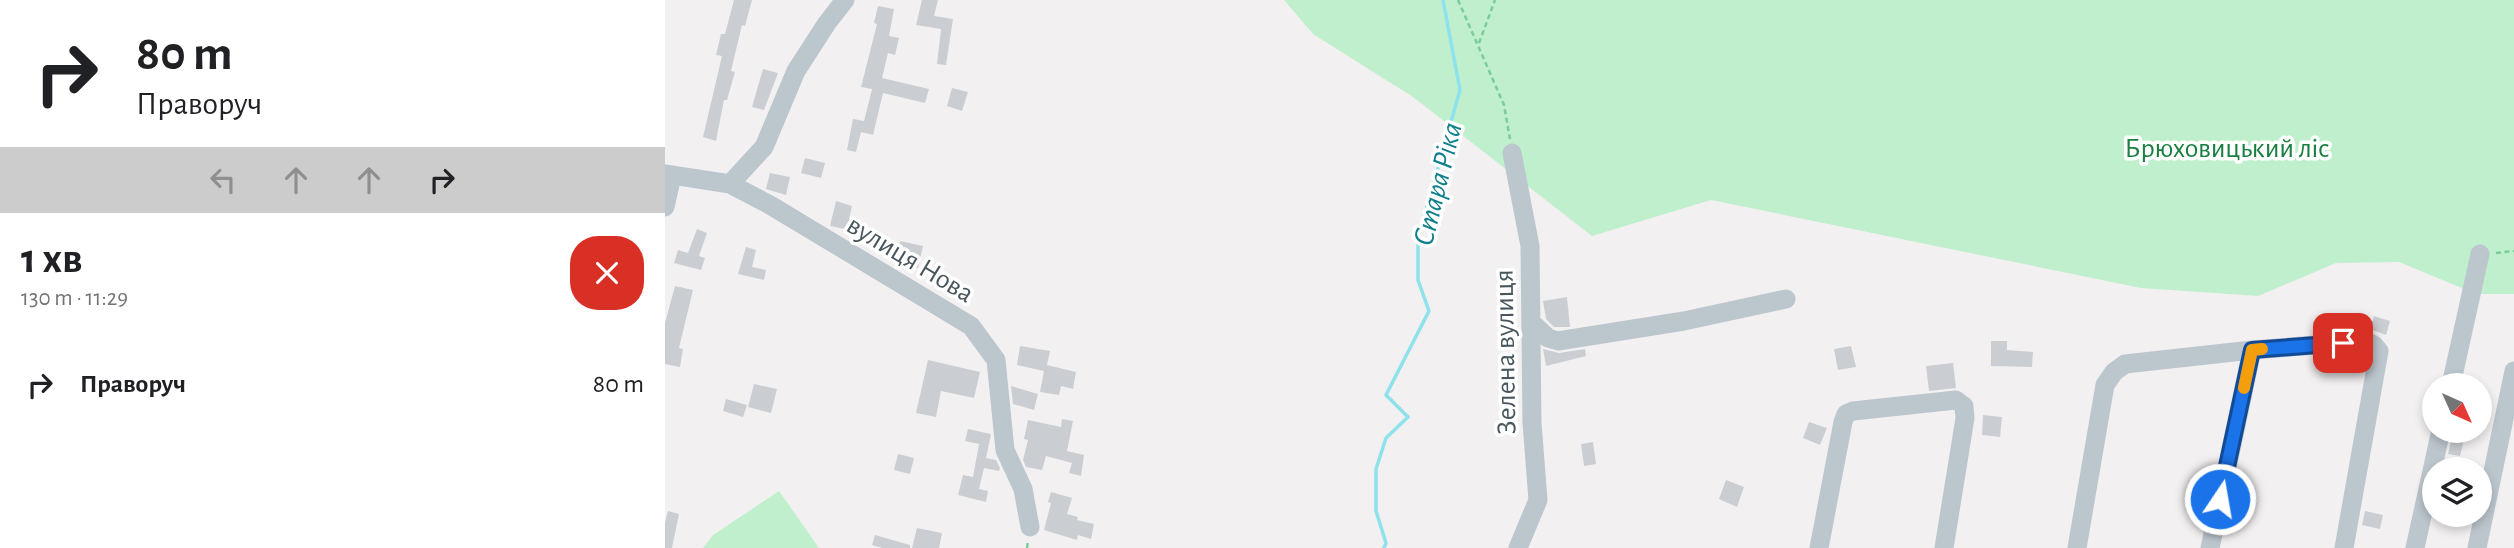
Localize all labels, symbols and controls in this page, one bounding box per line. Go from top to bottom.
icon: right [21,28,112,119]
text: 80 m [136,30,233,79]
text: Праворуч [136,88,262,120]
water label: Стара Ріка [1408,119,1468,249]
park label: Брюховицький ліс [2124,135,2330,163]
icon: left [204,161,242,199]
icon: ahead [277,161,315,199]
icon: ahead [350,161,388,199]
icon: right [423,161,461,199]
street label: вулиця Нова [842,211,978,309]
button: close [570,236,644,310]
text: 1 хв [21,238,83,280]
street label: Зелена вулиця [1491,269,1521,435]
text: 130 m · 11:29 [21,287,128,310]
pin [2313,313,2373,373]
icon: arrive [2324,324,2362,362]
icon: right [21,366,59,404]
text: Праворуч [80,371,186,397]
text: 80 m [593,371,644,397]
north arrow [2422,373,2492,443]
map controls [2422,373,2492,527]
button: layers [2422,457,2492,527]
position arrow [2183,462,2257,536]

